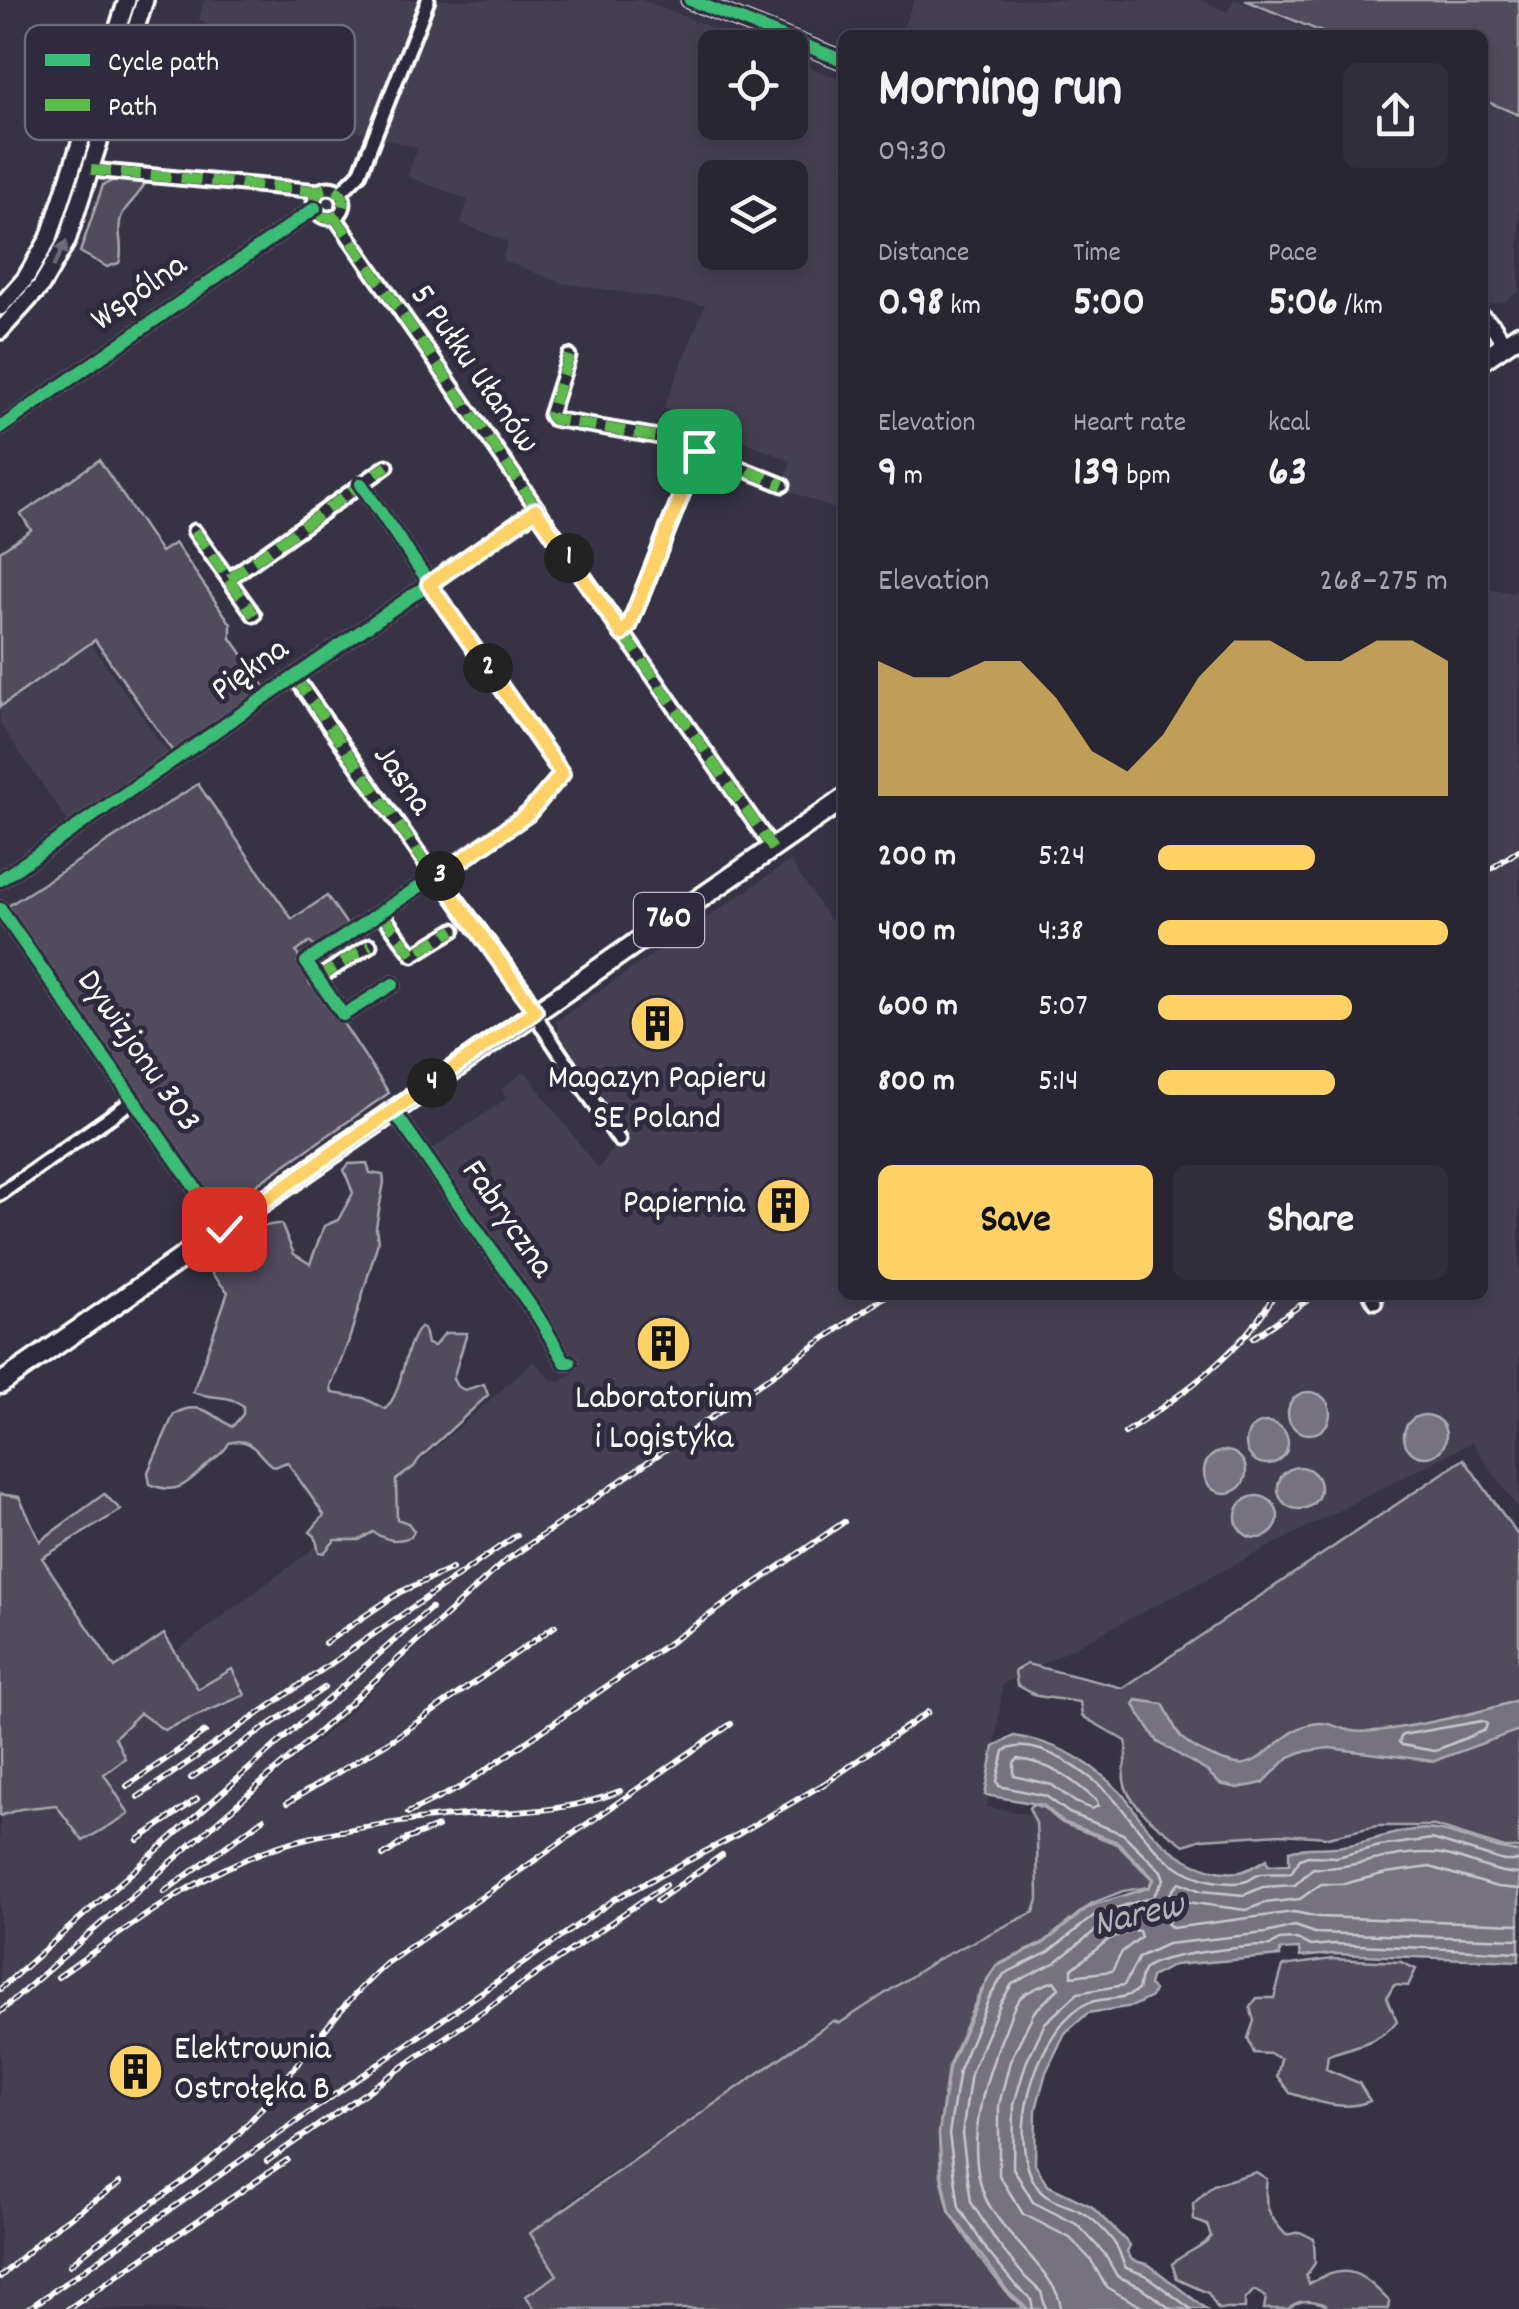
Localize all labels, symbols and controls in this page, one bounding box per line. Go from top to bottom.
legend [25,25,355,140]
map controls [698,30,808,270]
button: locate [698,30,808,140]
text: Cycle path [108,45,219,85]
text: Morning run [878,53,1122,132]
button: share [1343,63,1448,168]
text: Path [108,90,157,130]
text: 09:30 [878,130,947,176]
button: layers [698,160,808,270]
text: Distance [878,235,969,275]
text: Time [1073,235,1121,275]
text: Pace [1268,235,1317,275]
one-way arrow [51,240,68,269]
street label: Wspólna [82,242,199,345]
street label: 5 Pułku Ułanów [396,275,550,465]
text: 0.98 [878,275,944,335]
text: 5:00 [1073,275,1145,335]
text: 5:06 [1268,275,1338,335]
text: km [944,288,981,328]
text: /km [1338,288,1383,328]
text: Elevation [878,405,975,445]
text: Heart rate [1073,405,1186,445]
text: kcal [1268,405,1311,445]
pin [657,409,742,494]
icon: arrive [672,424,727,479]
text: 9 [878,445,897,505]
text: 139 [1073,445,1120,505]
text: 63 [1268,445,1307,505]
text: m [897,458,923,498]
text: bpm [1120,458,1171,498]
pin: 1 [544,533,594,583]
text: 1 [566,538,572,578]
text: Elevation [878,560,989,606]
text: 268–275 m [1319,560,1448,606]
street label: Piękna [202,626,300,716]
pin: 2 [463,643,513,693]
text: 2 [482,648,494,688]
street label: Jasna [359,735,444,827]
text: 200 m [878,835,956,881]
text: 5:24 [1038,835,1085,881]
pin: 3 [415,851,465,901]
text: 3 [434,856,446,896]
road number: 760 [634,893,704,947]
text: 400 m [878,910,955,956]
text: 4:38 [1038,910,1084,956]
street label: Dywizjonu 303 [62,960,212,1144]
text: 600 m [878,985,958,1031]
text: 5:07 [1038,985,1088,1031]
building icon: Magazyn Papieru SE Poland [627,994,687,1054]
place label: Magazyn Papieru SE Poland [548,1055,766,1145]
pin: 4 [407,1058,457,1108]
text: 800 m [878,1060,955,1106]
text: 5:14 [1038,1060,1078,1106]
text: 4 [426,1063,438,1103]
street label: Fabryczna [447,1151,565,1290]
button: Save [878,1165,1153,1280]
button: Share [1173,1165,1448,1280]
building icon: Papiernia [754,1175,814,1235]
place label: Papiernia [623,1180,746,1230]
pin [182,1187,267,1272]
icon: check [197,1202,252,1257]
building icon: Laboratorium i Logistyka [634,1314,694,1374]
place label: Laboratorium i Logistyka [575,1375,753,1465]
water label: Narew [1088,1879,1192,1954]
place label: Elektrownia Ostrołęka B [174,2026,332,2116]
building icon: Elektrownia Ostrołęka B [105,2041,165,2101]

